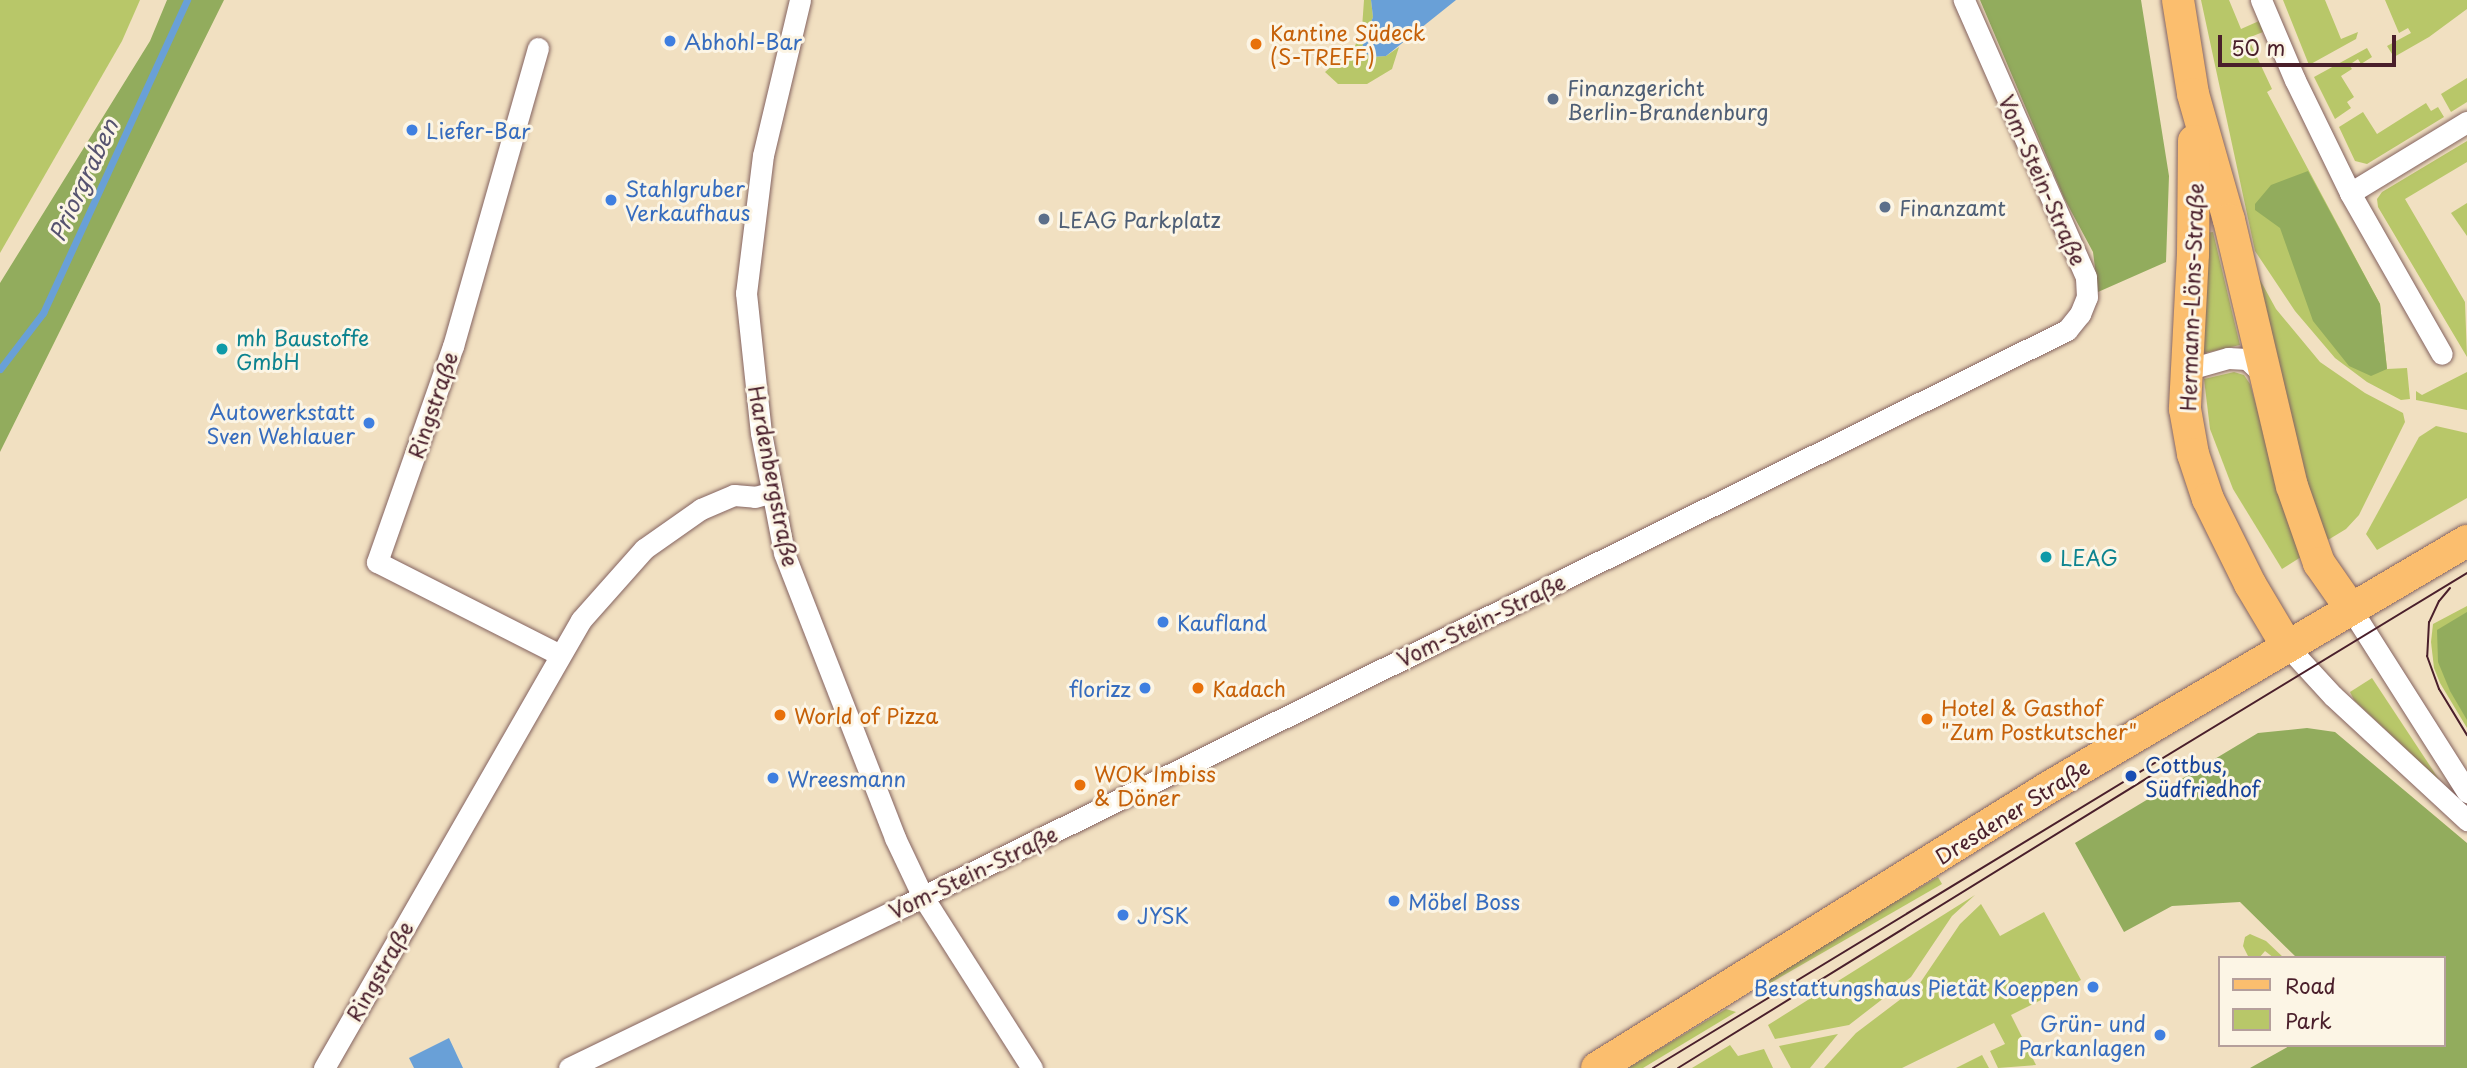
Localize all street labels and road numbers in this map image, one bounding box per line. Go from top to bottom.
street label: Vom-Stein-Straße [1994,91,2092,269]
street label: Hermann-Löns-Straße [2174,182,2208,412]
street label: Ringstraße [402,348,462,462]
street label: Hardenbergstraße [744,383,804,569]
street label: Vom-Stein-Straße [1393,568,1569,672]
street label: Dresdener Straße [1929,753,2095,869]
street label: Vom-Stein-Straße [885,820,1061,924]
street label: Ringstraße [340,917,418,1025]

